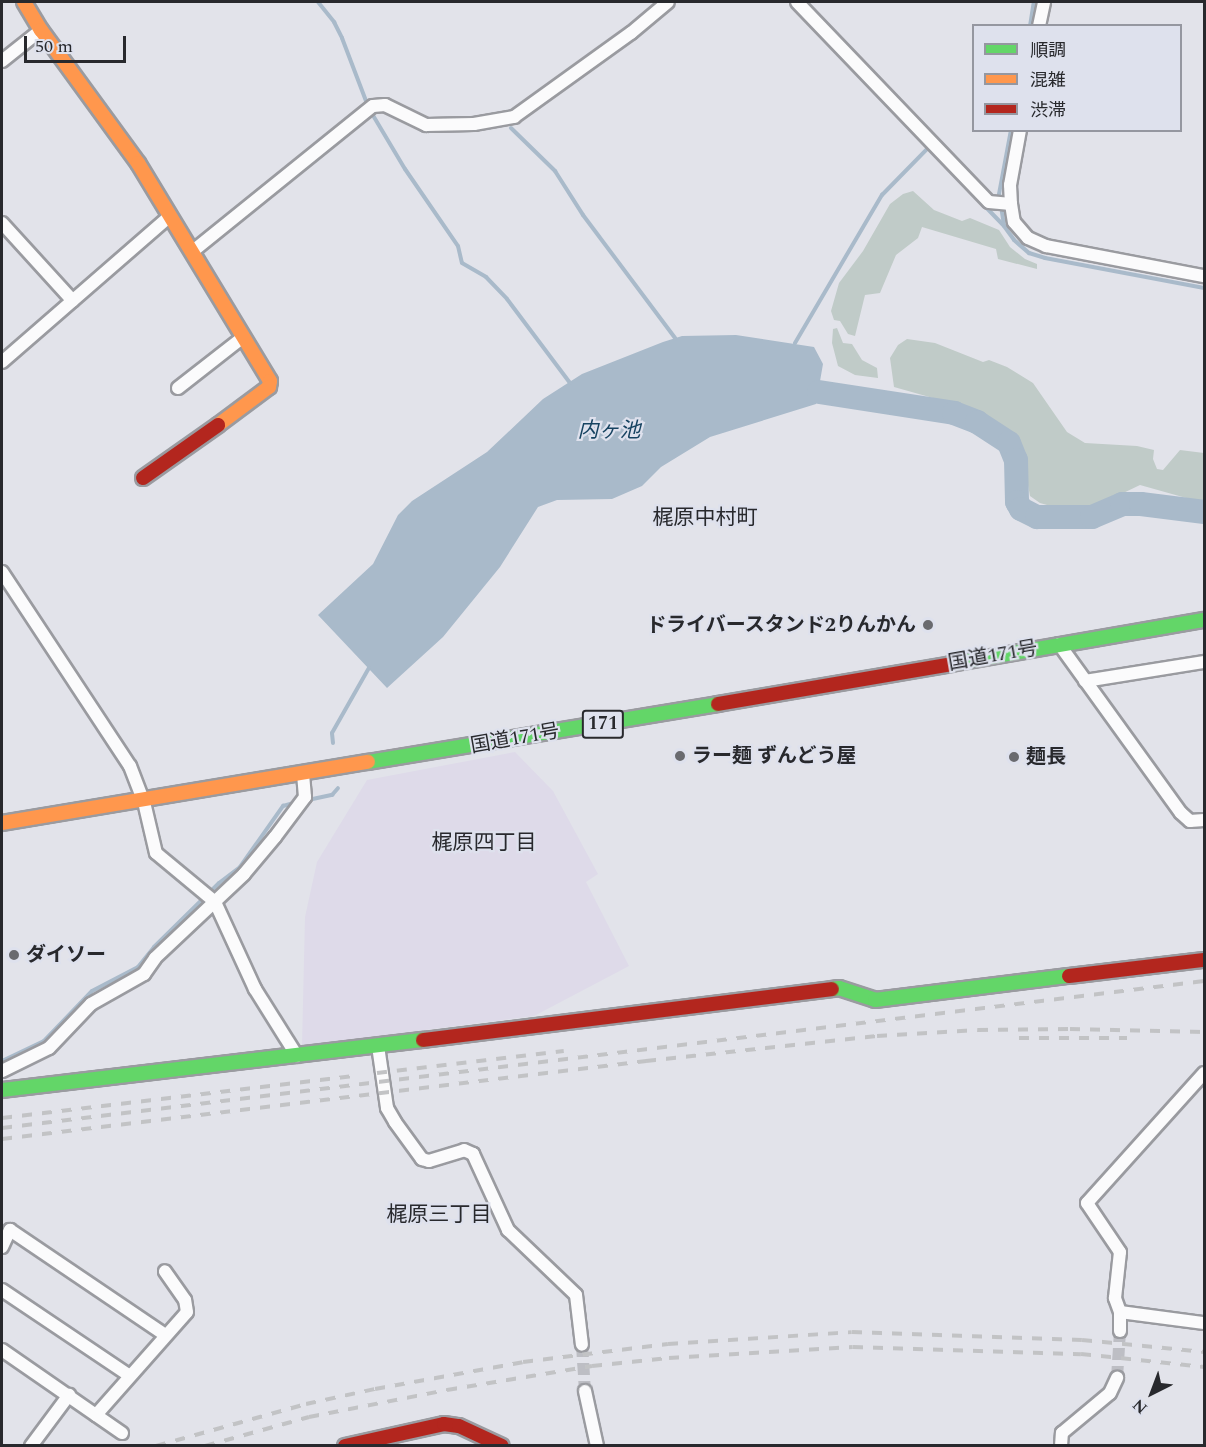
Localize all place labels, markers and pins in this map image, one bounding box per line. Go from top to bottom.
place label: ドライバースタンド2りんかん [645,613,916,637]
marker: ドライバースタンド2りんかん [921,618,935,632]
place label: ラー麺 ずんどう屋 [692,744,857,768]
place label: 麺長 [1026,745,1066,769]
marker: ラー麺 ずんどう屋 [673,749,687,763]
marker: 麺長 [1007,750,1021,764]
place label: ダイソー [26,943,106,967]
marker: ダイソー [7,948,21,962]

